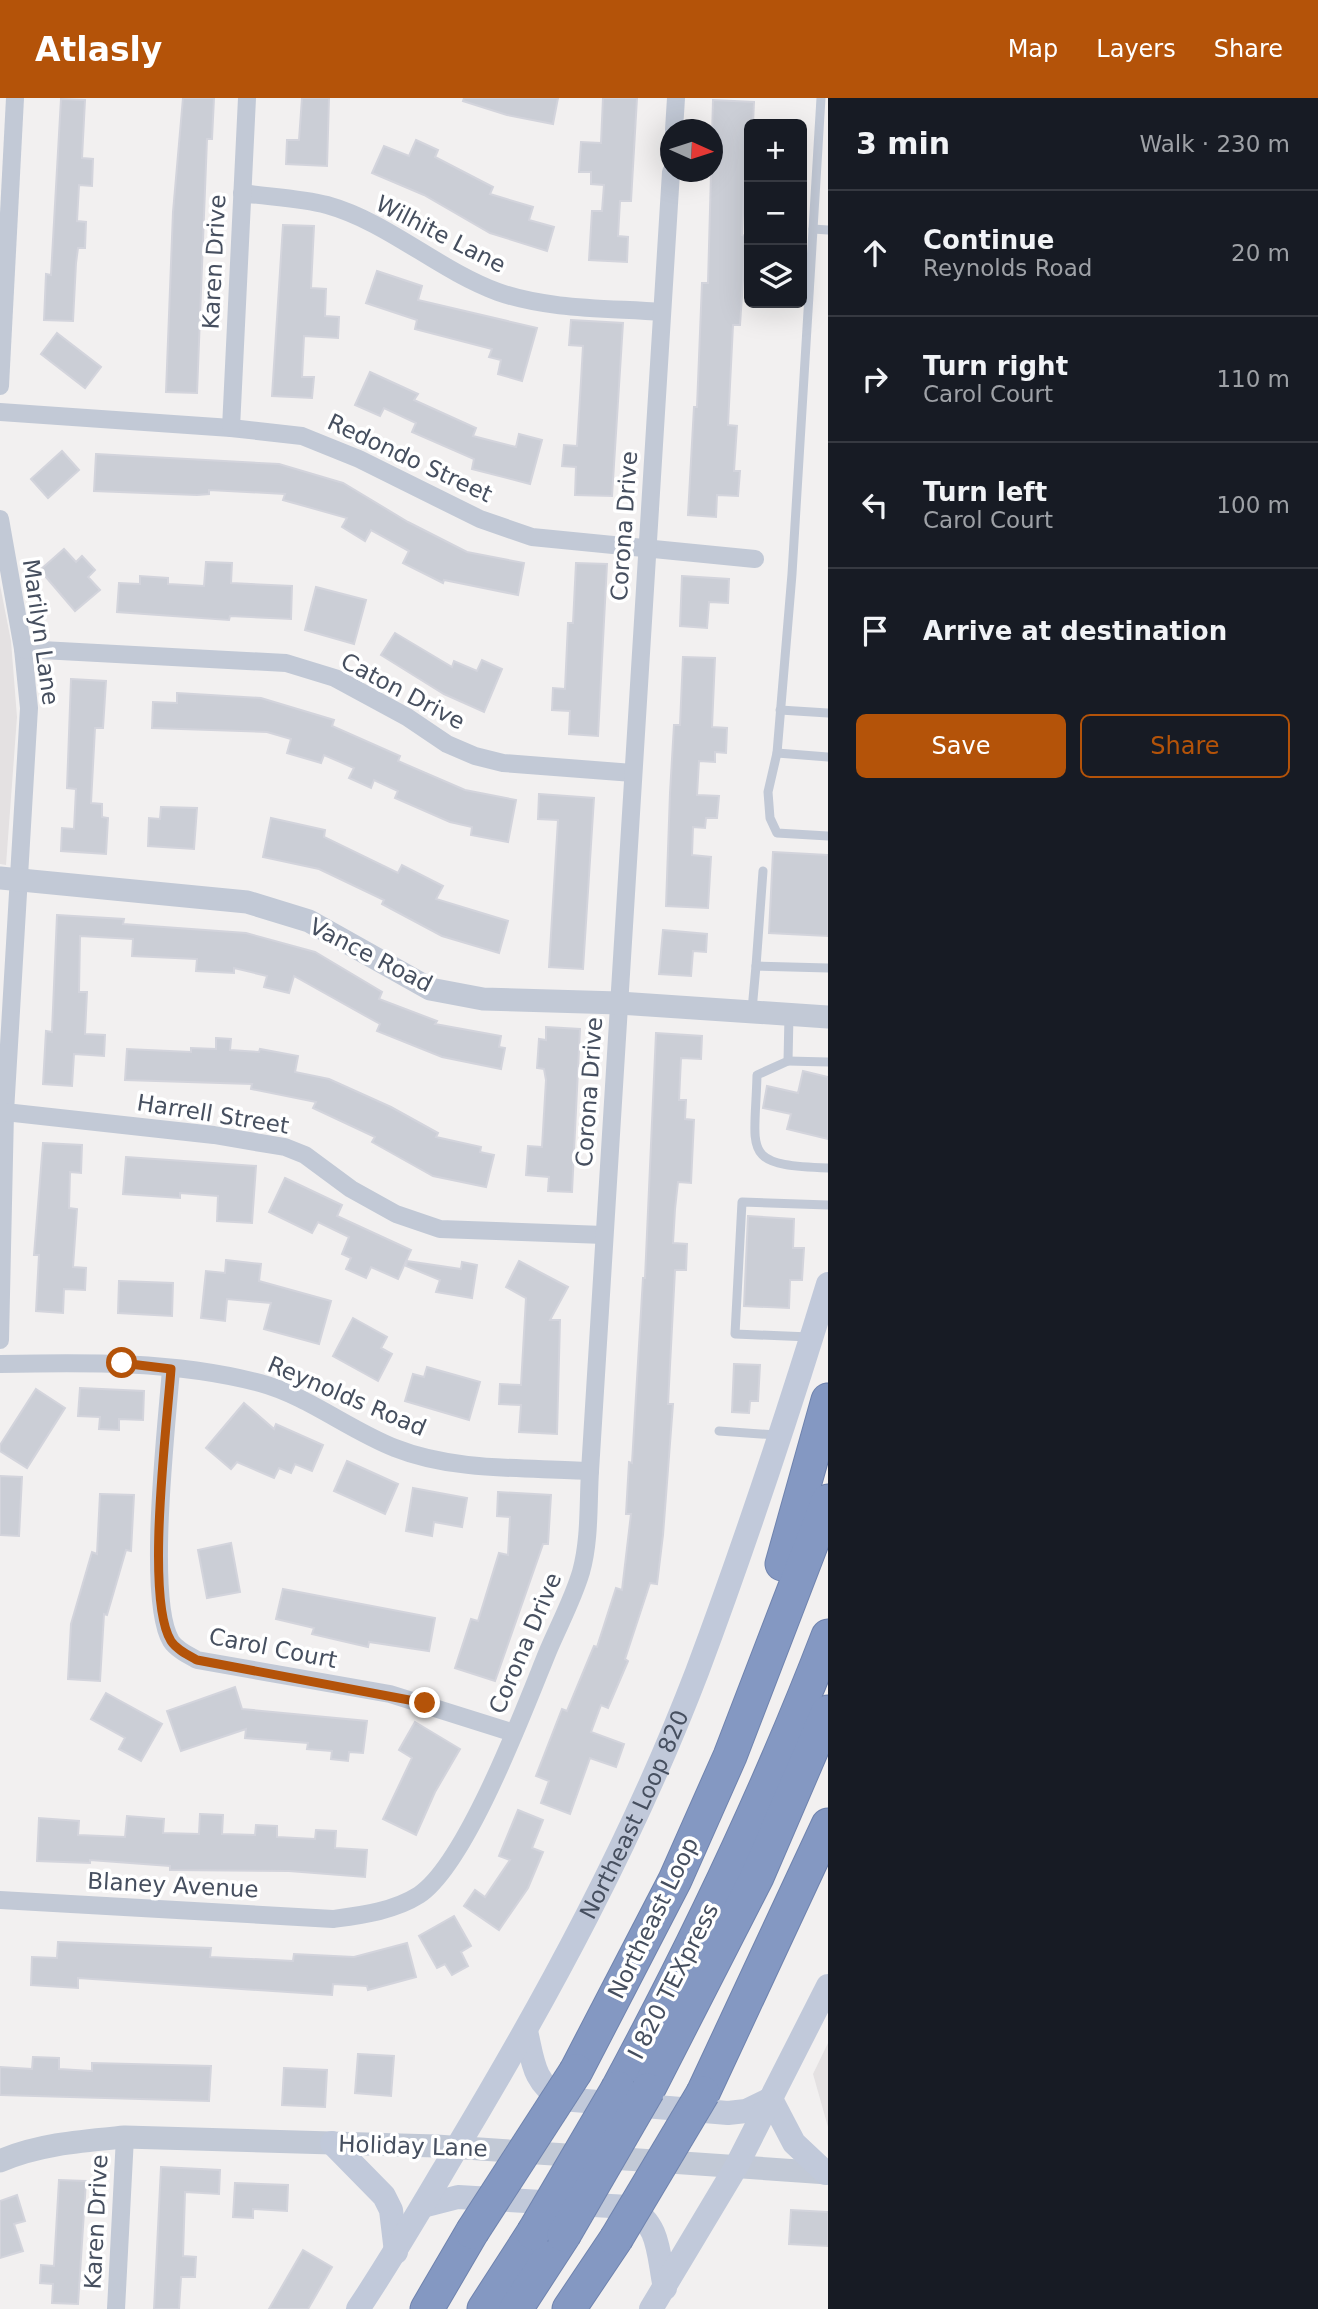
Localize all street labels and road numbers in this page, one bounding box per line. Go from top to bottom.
street label: Wilhite Lane [372,190,510,278]
street label: Karen Drive [197,194,231,330]
street label: Redondo Street [324,409,496,507]
street label: Corona Drive [606,450,642,602]
street label: Marilyn Lane [18,557,64,707]
street label: Caton Drive [337,647,469,735]
street label: Vance Road [305,913,437,997]
street label: Corona Drive [571,1016,607,1168]
street label: Harrell Street [135,1089,291,1139]
street label: Reynolds Road [264,1351,430,1441]
street label: Corona Drive [484,1569,566,1717]
street label: Carol Court [207,1623,339,1673]
street label: Northeast Loop 820 [574,1706,692,1924]
street label: Northeast Loop [602,1833,704,2003]
street label: Blaney Avenue [87,1868,259,1902]
street label: I 820 TEXpress [623,1899,723,2063]
street label: Holiday Lane [338,2130,488,2162]
street label: Karen Drive [79,2154,113,2290]

